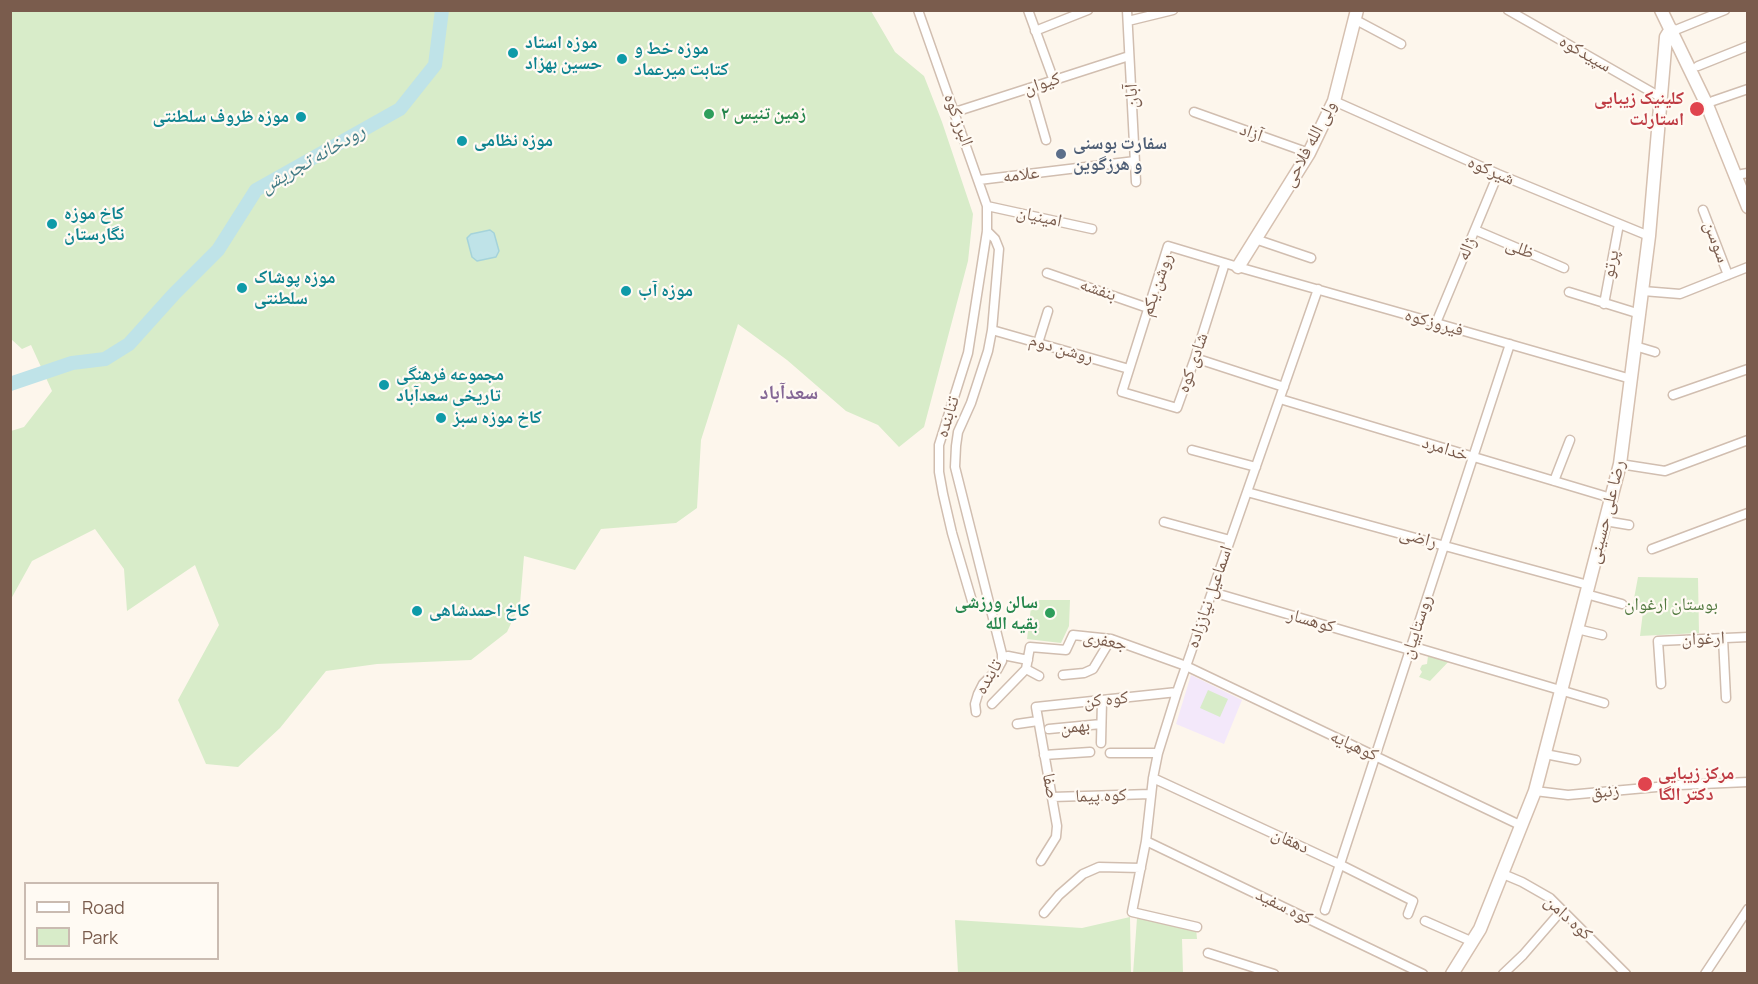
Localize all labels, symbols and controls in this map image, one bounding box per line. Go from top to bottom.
street label: سپیدکوه [1555,31,1615,77]
place label: موزه استاد حسین بهزاد [525,32,602,74]
place label: موزه خط و کتابت میرعماد [634,38,729,80]
marker: موزه استاد حسین بهزاد [506,46,520,60]
marker: موزه خط و کتابت میرعماد [615,52,629,66]
street label: کیوان [1021,68,1063,100]
street label: آبان [1121,83,1143,109]
place label: کلینیک زیبایی استارلت [1594,88,1684,130]
street label: البرز کوه [939,91,977,149]
street label: ولی‌ الله فلاحی [1278,97,1342,191]
marker: کلینیک زیبایی استارلت [1688,100,1706,118]
place label: زمین تنیس ۲ [721,103,806,125]
place label: موزه ظروف سلطنتی [152,106,289,128]
marker: زمین تنیس ۲ [702,107,716,121]
marker: موزه ظروف سلطنتی [294,110,308,124]
water label: رودخانه تجریش [256,119,370,199]
street label: آزاد [1237,119,1265,147]
place label: موزه نظامی [474,130,553,152]
place label: سفارت بوسنی و هرزگوین [1073,133,1167,176]
marker: موزه نظامی [455,134,469,148]
marker: سفارت بوسنی و هرزگوین [1054,147,1068,161]
street label: شیرکوه [1464,152,1518,190]
street label: علامه [1002,162,1040,188]
street label: امینیان [1014,202,1064,232]
place label: کاخ موزه نگارستان [64,203,124,246]
marker: کاخ موزه نگارستان [45,217,59,231]
street label: سوسن [1699,218,1733,266]
street label: ظلی [1503,233,1537,265]
street label: ژاله [1453,234,1481,264]
street label: پرتو [1598,248,1624,280]
street label: روشن یکم [1136,251,1178,319]
place label: موزه پوشاک سلطنتی [254,267,335,310]
street label: بنفشه [1077,274,1119,306]
place label: موزه آب [638,280,693,302]
marker: موزه پوشاک سلطنتی [235,281,249,295]
marker: موزه آب [619,284,633,298]
street label: فیروزکوه [1402,304,1466,342]
street label: روشن دوم [1026,330,1096,368]
street label: شادی کوه [1173,330,1213,396]
place label: مجموعه فرهنگی تاریخی سعدآباد [396,364,504,406]
marker: مجموعه فرهنگی تاریخی سعدآباد [377,378,391,392]
district label: سعدآباد [760,381,818,405]
street label: تنابنده [932,394,964,440]
place label: کاخ موزه سبز [453,407,542,429]
marker: کاخ موزه سبز [434,411,448,425]
street label: خدامرد [1419,432,1471,466]
street label: رضا علی حسینی [1584,458,1630,566]
street label: راضی [1397,523,1439,553]
street label: اسماعیل نیاززاده [1182,543,1238,651]
place label: سالن ورزشی بقیه الله [954,592,1038,634]
street label: روستاییان [1397,592,1437,662]
park label: بوستان ارغوان [1624,594,1718,616]
place label: کاخ احمدشاهی [429,600,530,622]
marker: کاخ احمدشاهی [410,604,424,618]
street label: کوهسار [1285,604,1337,638]
marker: سالن ورزشی بقیه الله [1043,606,1057,620]
street label: جعفری [1081,626,1129,656]
street label: ارغوان [1681,627,1725,651]
street label: تابنده [970,656,1008,698]
street label: کوه کن [1083,687,1129,713]
street label: بهمن [1059,715,1091,739]
street label: کوهپایه [1327,726,1381,766]
place label: مرکز زیبایی دکتر الگا [1658,763,1734,806]
street label: صفا [1037,771,1063,801]
marker: مرکز زیبایی دکتر الگا [1636,775,1654,793]
street label: زنبق [1590,780,1620,804]
street label: کوه پیما [1075,784,1127,808]
street label: دهقان [1268,823,1312,859]
legend [24,882,219,960]
street label: کوه سفید [1252,884,1316,930]
street label: کوه دامن [1539,891,1597,945]
text: Road [82,895,125,919]
text: Park [82,925,118,949]

